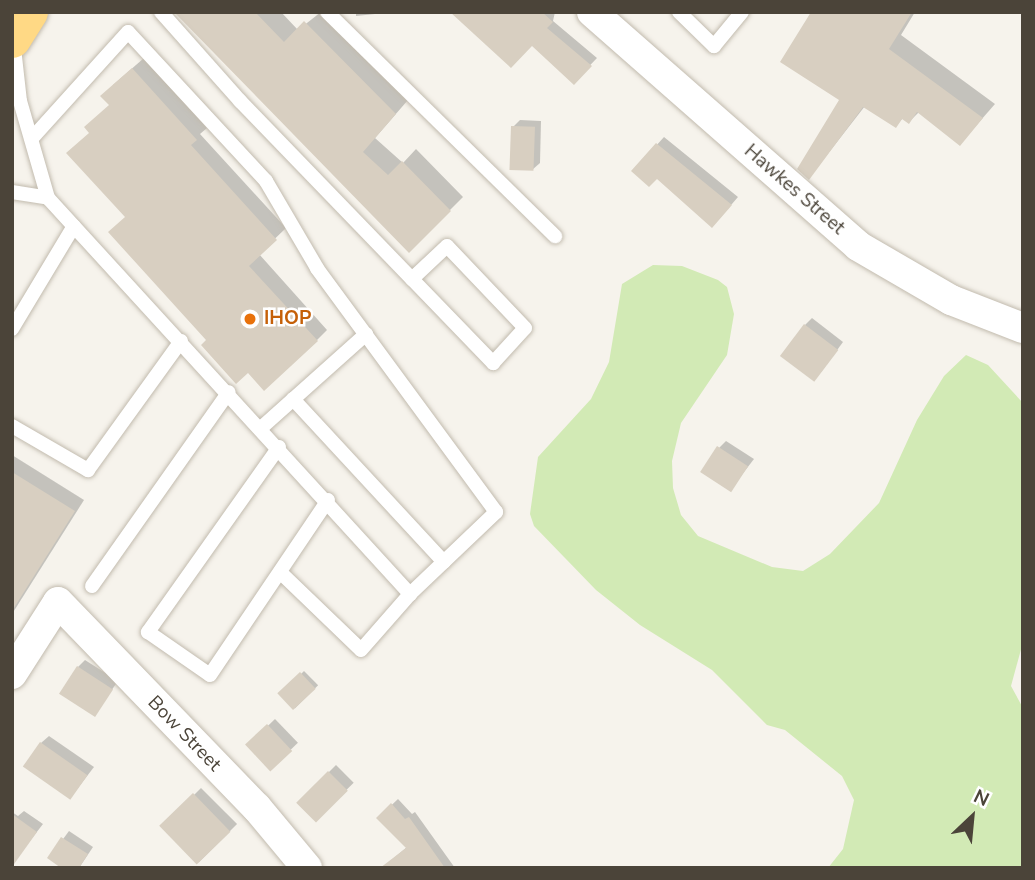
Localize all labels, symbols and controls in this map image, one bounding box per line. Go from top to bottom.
street label: Hawkes Street [739,140,849,240]
place label: IHOP [264,308,311,330]
marker: IHOP [242,311,258,327]
street label: Bow Street [142,692,226,776]
north arrow [937,782,1007,852]
text: N [969,783,993,813]

